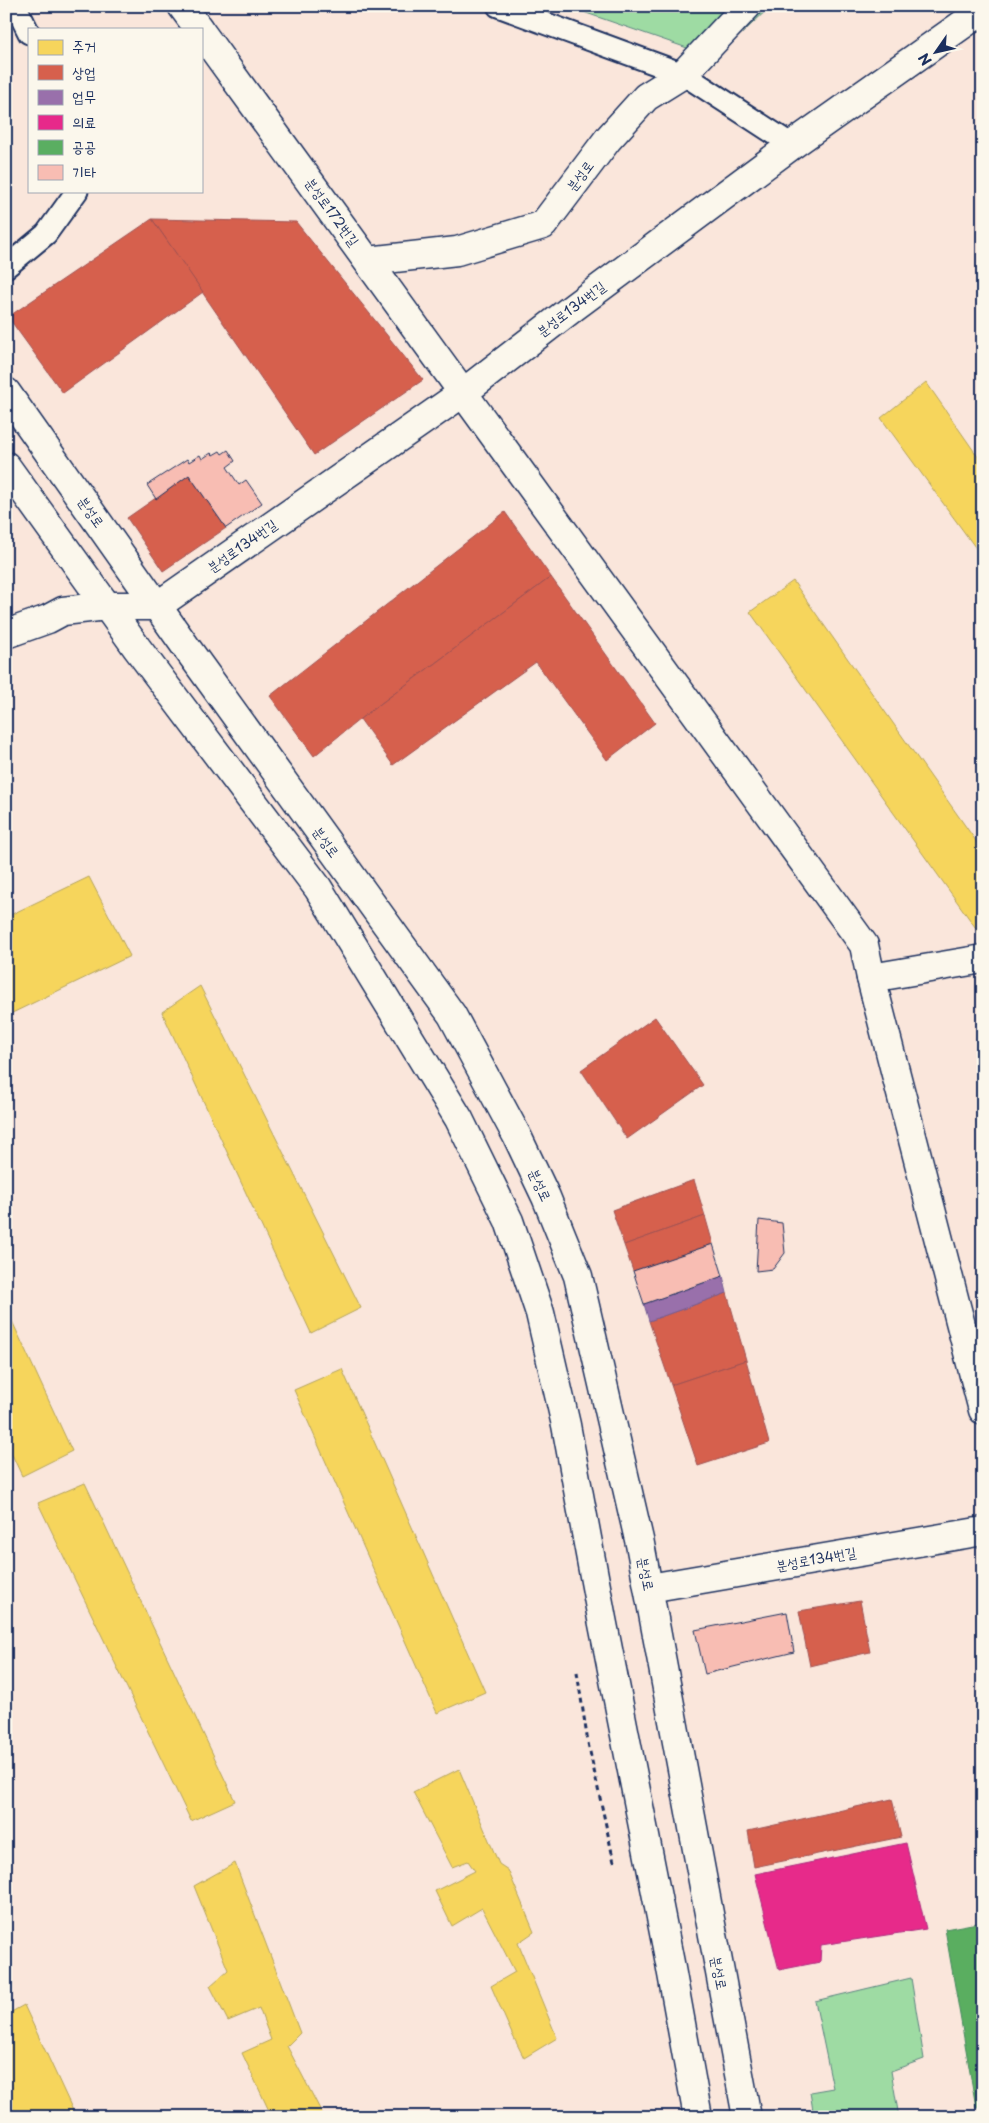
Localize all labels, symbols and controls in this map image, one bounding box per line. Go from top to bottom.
legend [28,28,202,192]
north arrow [912,28,962,78]
text: 주거 [72,34,96,57]
text: N [913,49,937,70]
text: 상업 [72,60,96,83]
text: 업무 [72,84,96,107]
text: 의료 [72,110,96,133]
text: 공공 [72,134,96,157]
street label: 분성로 [561,156,598,196]
text: 기타 [72,160,96,183]
street label: 분성로172번길 [300,173,365,251]
street label: 분성로134번길 [532,275,610,341]
street label: 분성로 [73,492,110,532]
street label: 분성로134번길 [202,513,282,577]
street label: 분성로 [308,822,345,862]
street label: 분성로 [524,1165,557,1205]
street label: 분성로134번길 [774,1541,858,1576]
street label: 분성로 [633,1555,660,1592]
street label: 분성로 [706,1954,733,1991]

